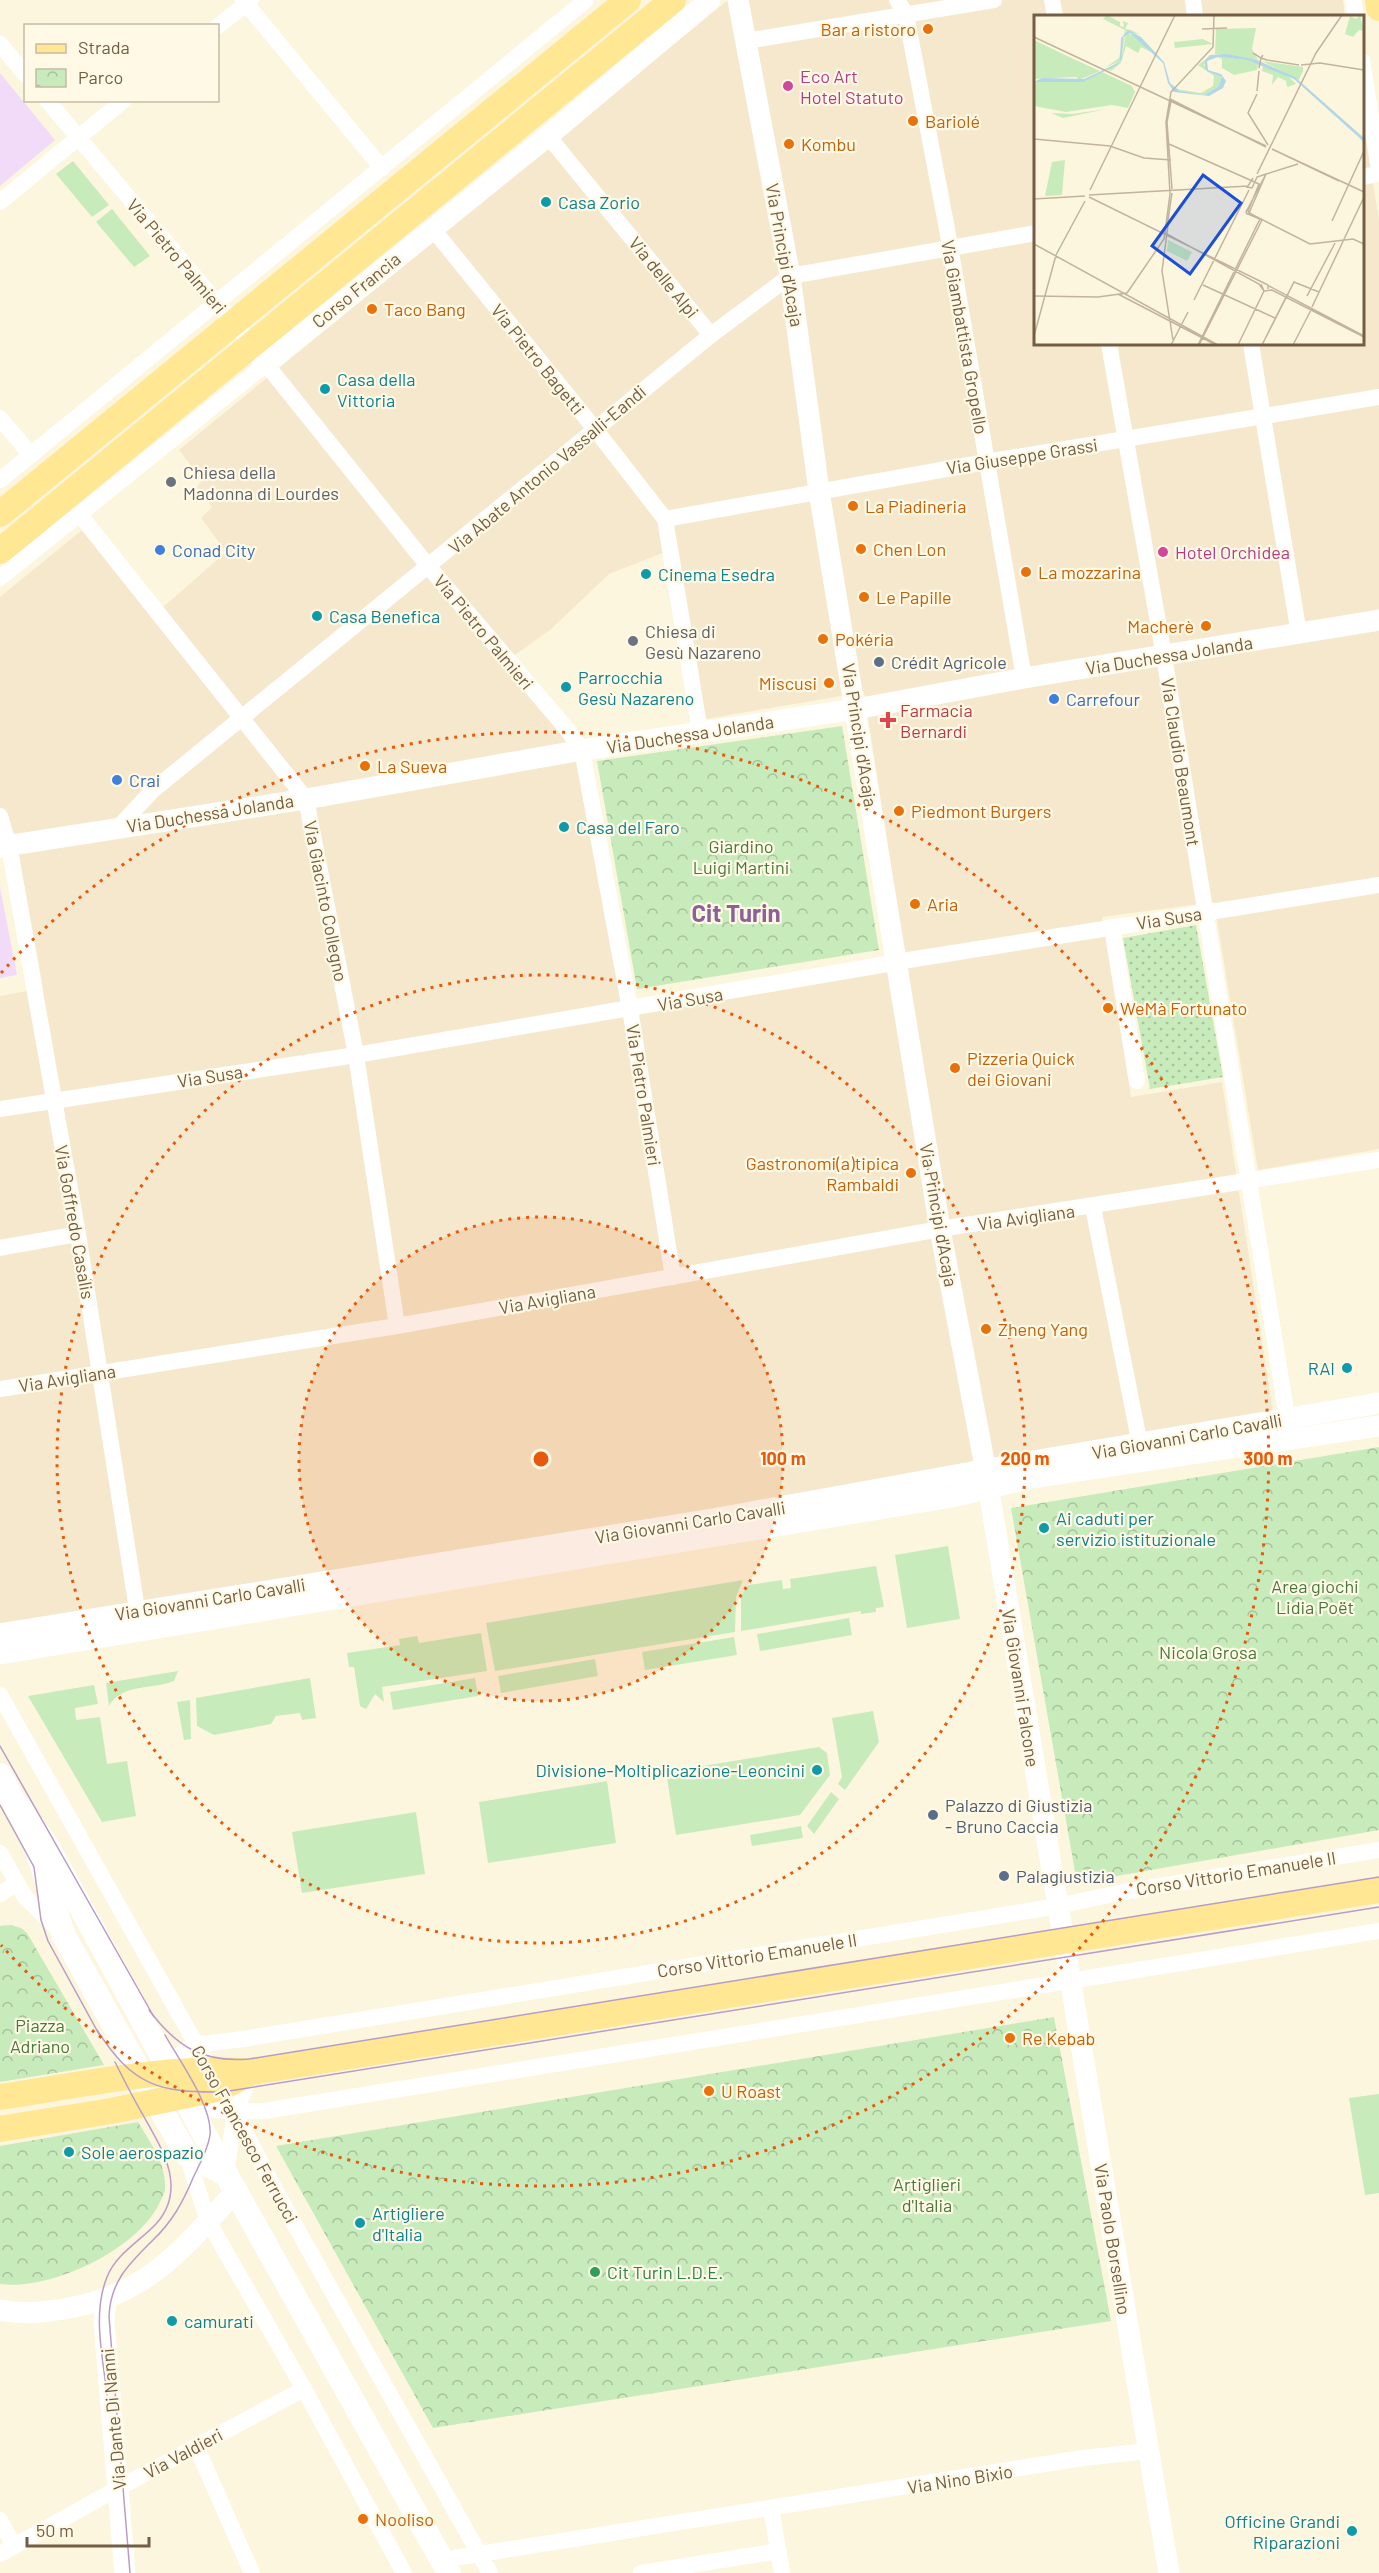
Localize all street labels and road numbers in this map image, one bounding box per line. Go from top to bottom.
street label: Via Principi d'Acaja [762,181,808,329]
street label: Via Pietro Palmieri [123,194,231,318]
street label: Via delle Alpi [624,232,704,322]
street label: Via Giambattista Gropello [937,238,993,436]
street label: Corso Francia [307,248,405,332]
street label: Via Pietro Bagetti [487,299,589,419]
street label: Via Abate Antonio Vassalli-Eandi [444,380,650,558]
street label: Via Giuseppe Grassi [945,433,1099,479]
street label: Via Pietro Palmieri [430,570,538,694]
street label: Via Duchessa Jolanda [1084,631,1254,679]
street label: Via Principi d'Acaja [838,661,882,809]
street label: Via Claudio Beaumont [1157,676,1205,848]
street label: Via Duchessa Jolanda [605,710,775,758]
street label: Via Duchessa Jolanda [125,789,295,837]
street label: Via Giacinto Collegno [300,819,352,983]
street label: Via Susa [1135,902,1203,934]
street label: Via Susa [656,982,724,1016]
street label: Via Pietro Palmieri [622,1023,666,1167]
street label: Via Susa [176,1060,244,1092]
street label: Via Principi d'Acaja [916,1141,962,1289]
street label: Via Goffredo Casalis [51,1143,99,1301]
street label: Via Avigliana [976,1199,1076,1235]
street label: Via Avigliana [497,1280,597,1318]
street label: Via Avigliana [17,1359,117,1397]
street label: Via Giovanni Carlo Cavalli [1090,1408,1284,1464]
street label: Via Giovanni Carlo Cavalli [593,1496,787,1548]
street label: Via Giovanni Carlo Cavalli [113,1573,307,1625]
street label: Via Giovanni Falcone [998,1608,1044,1768]
street label: Corso Vittorio Emanuele II [1134,1846,1338,1900]
street label: Corso Vittorio Emanuele II [655,1928,859,1982]
street label: Corso Francesco Ferrucci [187,2041,303,2227]
street label: Via Paolo Borsellino [1090,2162,1136,2316]
street label: Via Dante Di Nanni [96,2347,130,2491]
street label: Via Valdieri [140,2423,226,2483]
street label: Via Nino Bixio [906,2460,1014,2498]

